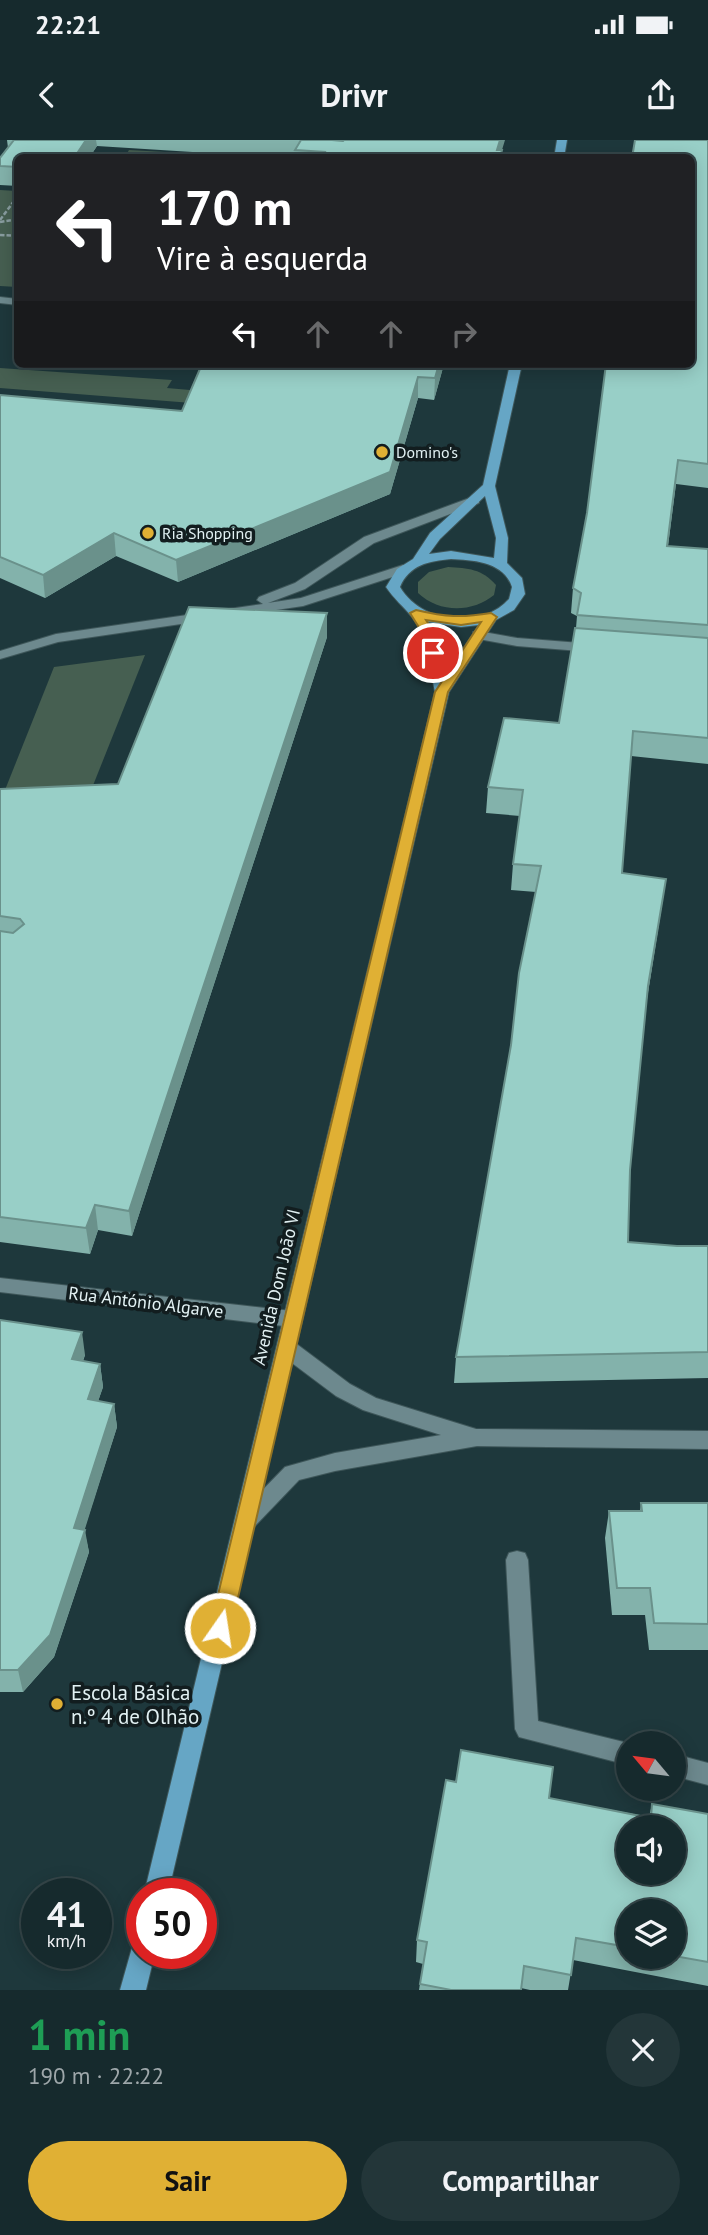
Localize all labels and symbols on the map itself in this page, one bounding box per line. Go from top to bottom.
place label: Domino's [396,442,458,462]
marker: Domino's [374,444,390,460]
place label: Ria Shopping [162,523,253,543]
marker: Ria Shopping [140,525,156,541]
pin [403,623,463,683]
street label: Avenida Dom João VI [247,1207,305,1367]
street label: Rua António Algarve [67,1281,225,1323]
position arrow [183,1591,257,1665]
place label: Escola Básica n.º 4 de Olhão [71,1679,199,1730]
marker: Escola Básica n.º 4 de Olhão [49,1696,65,1712]
north arrow [616,1731,686,1801]
speed limit sign: 50 [126,1878,217,1969]

